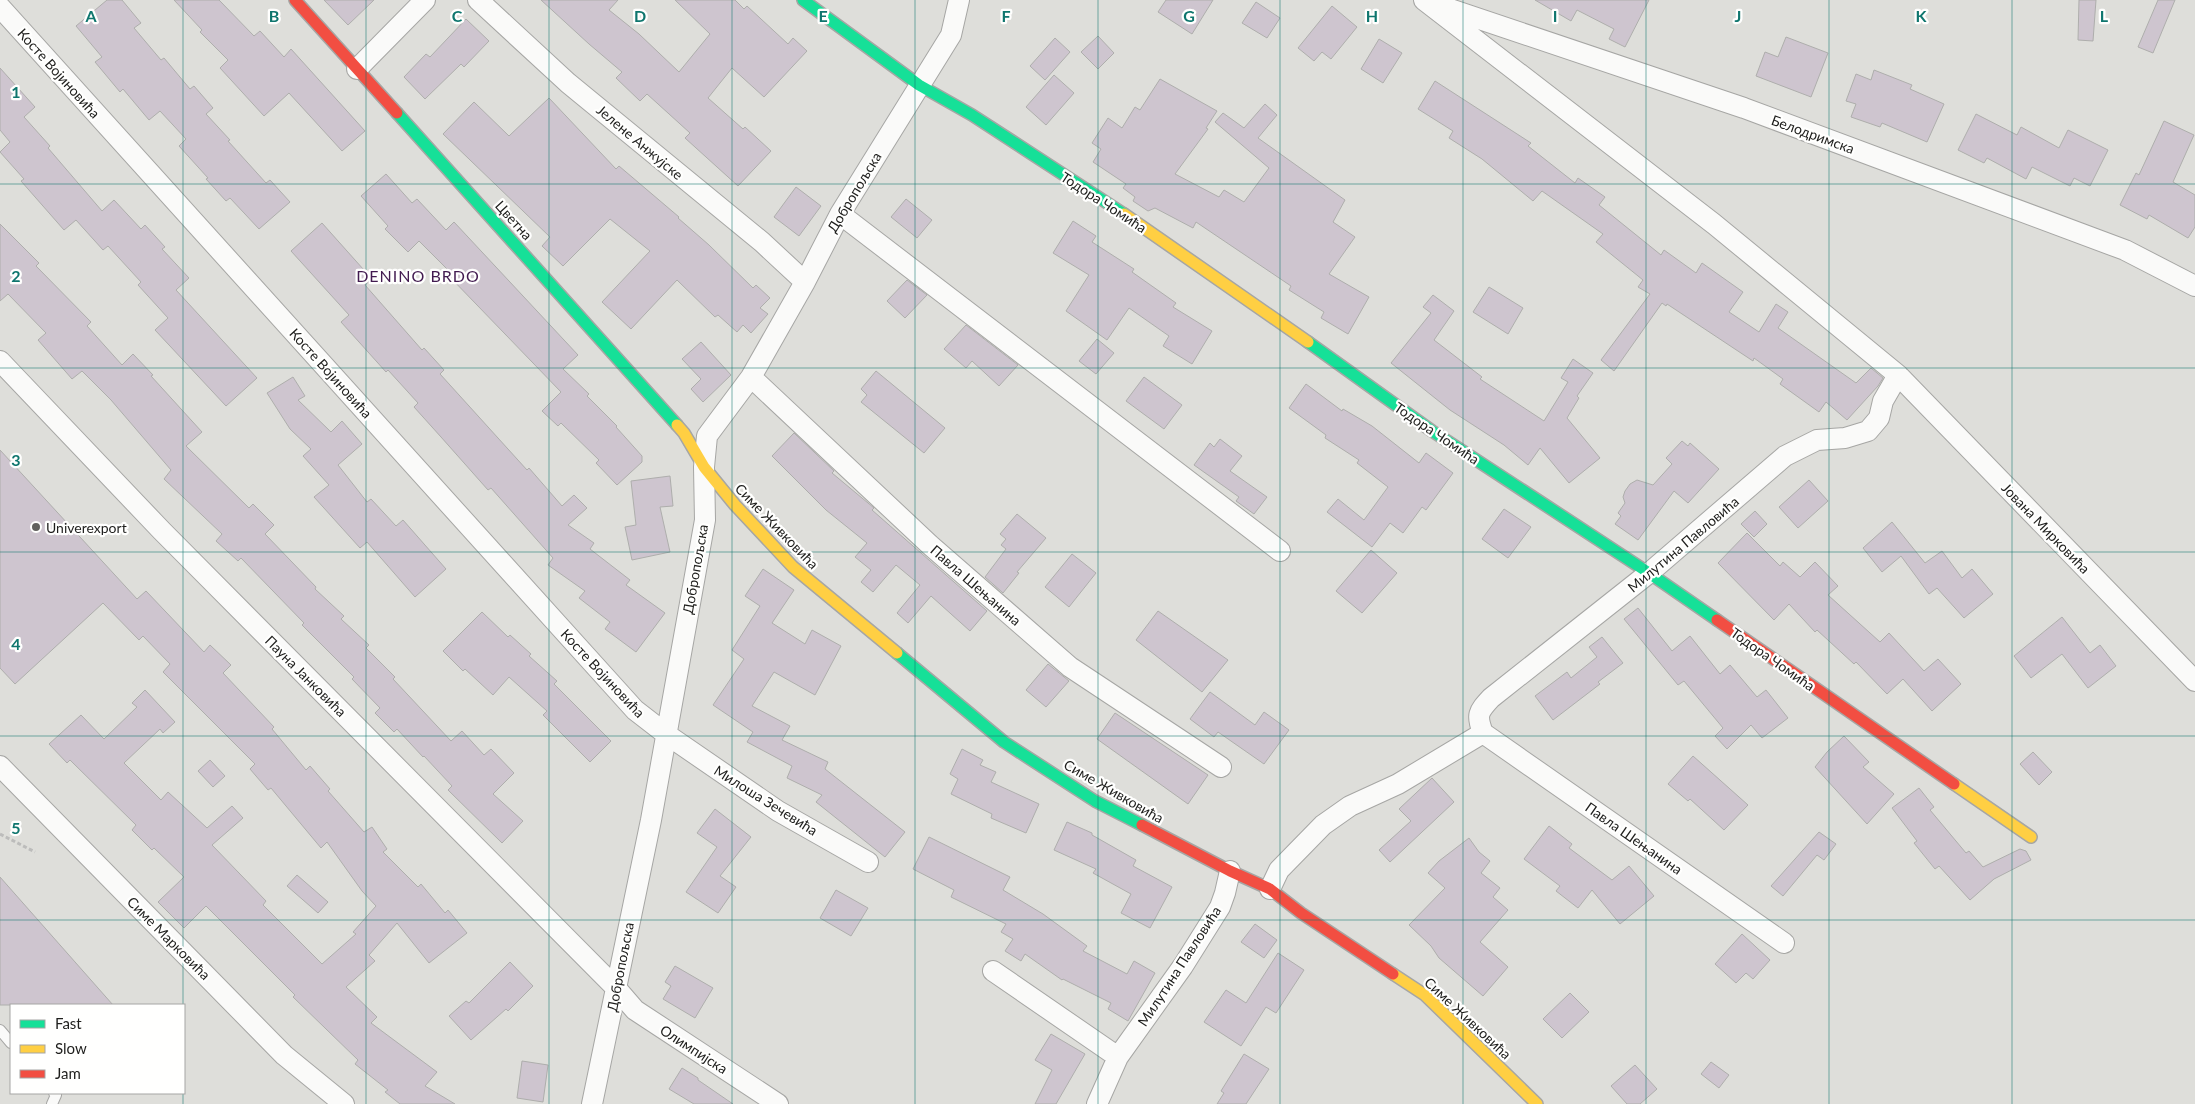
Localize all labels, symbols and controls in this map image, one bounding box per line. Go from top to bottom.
text: A [84,6,97,25]
text: B [269,6,279,25]
text: C [452,6,463,25]
text: D [634,6,646,25]
text: E [818,6,828,25]
text: F [1001,6,1011,25]
text: G [1183,6,1195,25]
text: H [1366,6,1378,25]
text: I [1553,6,1557,25]
text: J [1735,6,1741,25]
text: K [1916,6,1928,25]
text: L [2100,6,2109,25]
street label: Косте Војиновића [14,25,104,121]
text: 1 [11,82,21,101]
street label: Јелене Анжујске [593,101,687,183]
street label: Белодримска [1769,111,1857,157]
street label: Добропољска [823,149,885,235]
street label: Тодора Чомића [1058,168,1150,236]
street label: Цветна [492,197,536,243]
text: 2 [11,266,21,285]
district label: DENINO BRDO [356,266,480,285]
street label: Косте Војиновића [286,325,376,421]
street label: Тодора Чомића [1391,398,1483,468]
text: 3 [11,450,21,469]
street label: Јована Мирковића [1998,479,2094,577]
street label: Симе Живковића [732,480,822,572]
street label: Милутина Павловића [1624,493,1742,595]
place label: Univerexport [46,519,127,536]
marker: Univerexport [30,521,42,533]
street label: Добропољска [679,523,711,615]
street label: Павла Шењанина [927,541,1025,629]
street label: Тодора Чомића [1728,624,1818,694]
street label: Косте Војиновића [558,625,649,721]
street label: Пауна Јанковића [262,632,350,720]
text: 4 [11,634,21,653]
street label: Симе Живковића [1061,756,1167,826]
street label: Милоша Зечевића [711,761,821,839]
street label: Павла Шењанина [1582,798,1686,878]
text: 5 [11,818,21,837]
street label: Симе Марковића [124,893,214,983]
street label: Милутина Павловића [1134,903,1224,1029]
street label: Добропољска [603,921,637,1013]
street label: Симе Живковића [1421,973,1515,1063]
legend [10,1004,185,1094]
text: Fast [55,1014,82,1032]
street label: Олимпијска [657,1021,731,1077]
text: Slow [55,1039,87,1057]
text: Jam [55,1064,81,1082]

